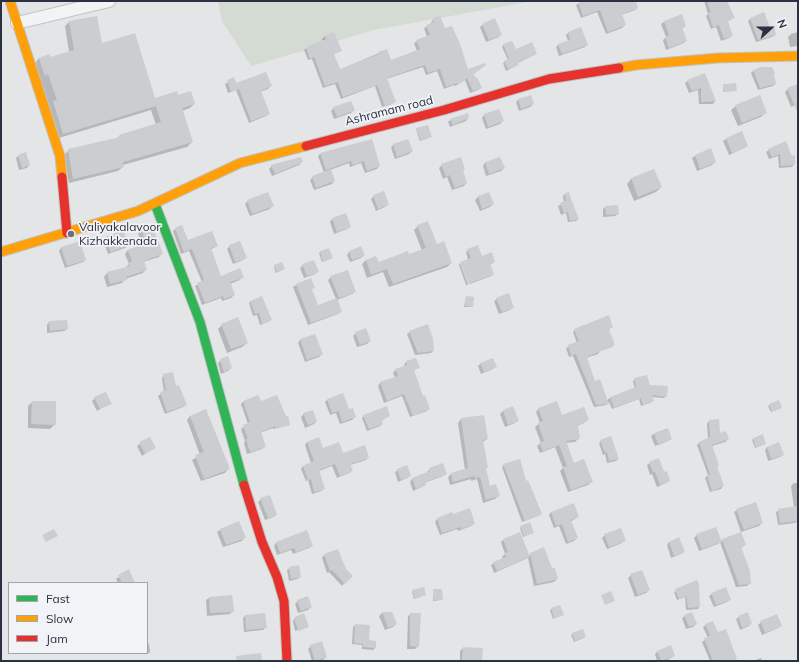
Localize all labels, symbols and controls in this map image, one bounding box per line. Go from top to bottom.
north arrow [751,8,791,48]
text: N [774,17,790,30]
street label: Ashramam road [344,93,434,129]
place label: Valiyakalavoor Kizhakkenada [79,220,161,248]
marker: Valiyakalavoor Kizhakkenada [66,229,76,239]
legend [8,582,148,654]
text: Fast [46,591,70,606]
text: Slow [46,611,74,626]
text: Jam [46,631,68,646]

